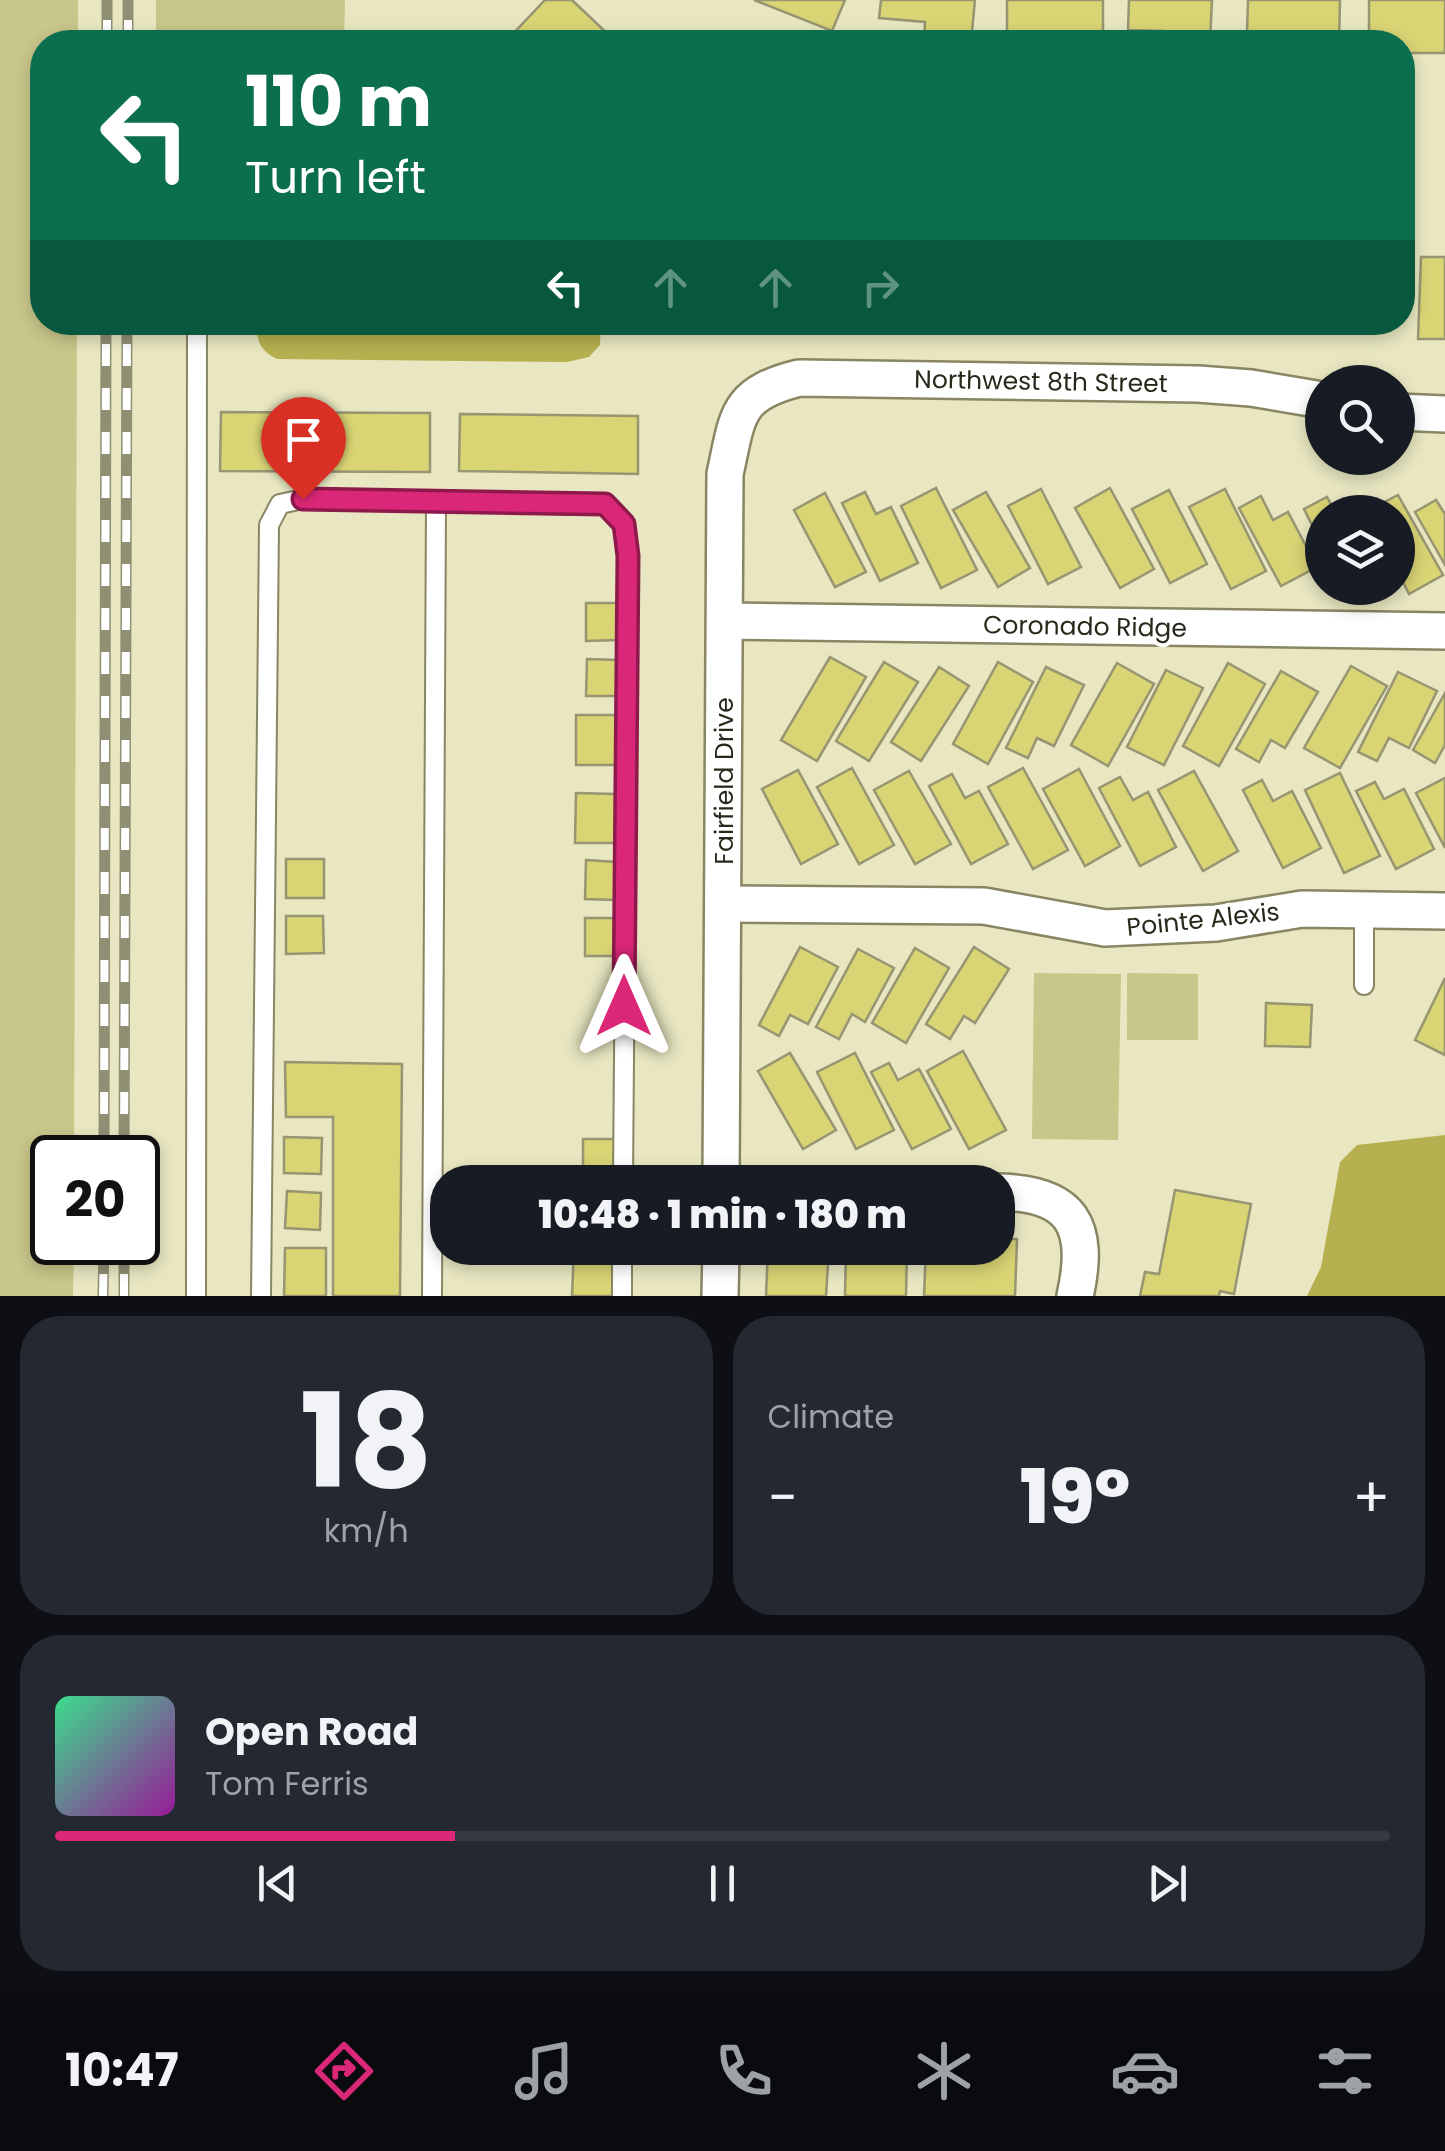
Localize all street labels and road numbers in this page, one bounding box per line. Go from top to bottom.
street label: Northwest 8th Street [914,362,1168,401]
street label: Coronado Ridge [983,607,1187,646]
street label: Fairfield Drive [707,697,742,865]
street label: Pointe Alexis [1125,894,1281,945]

